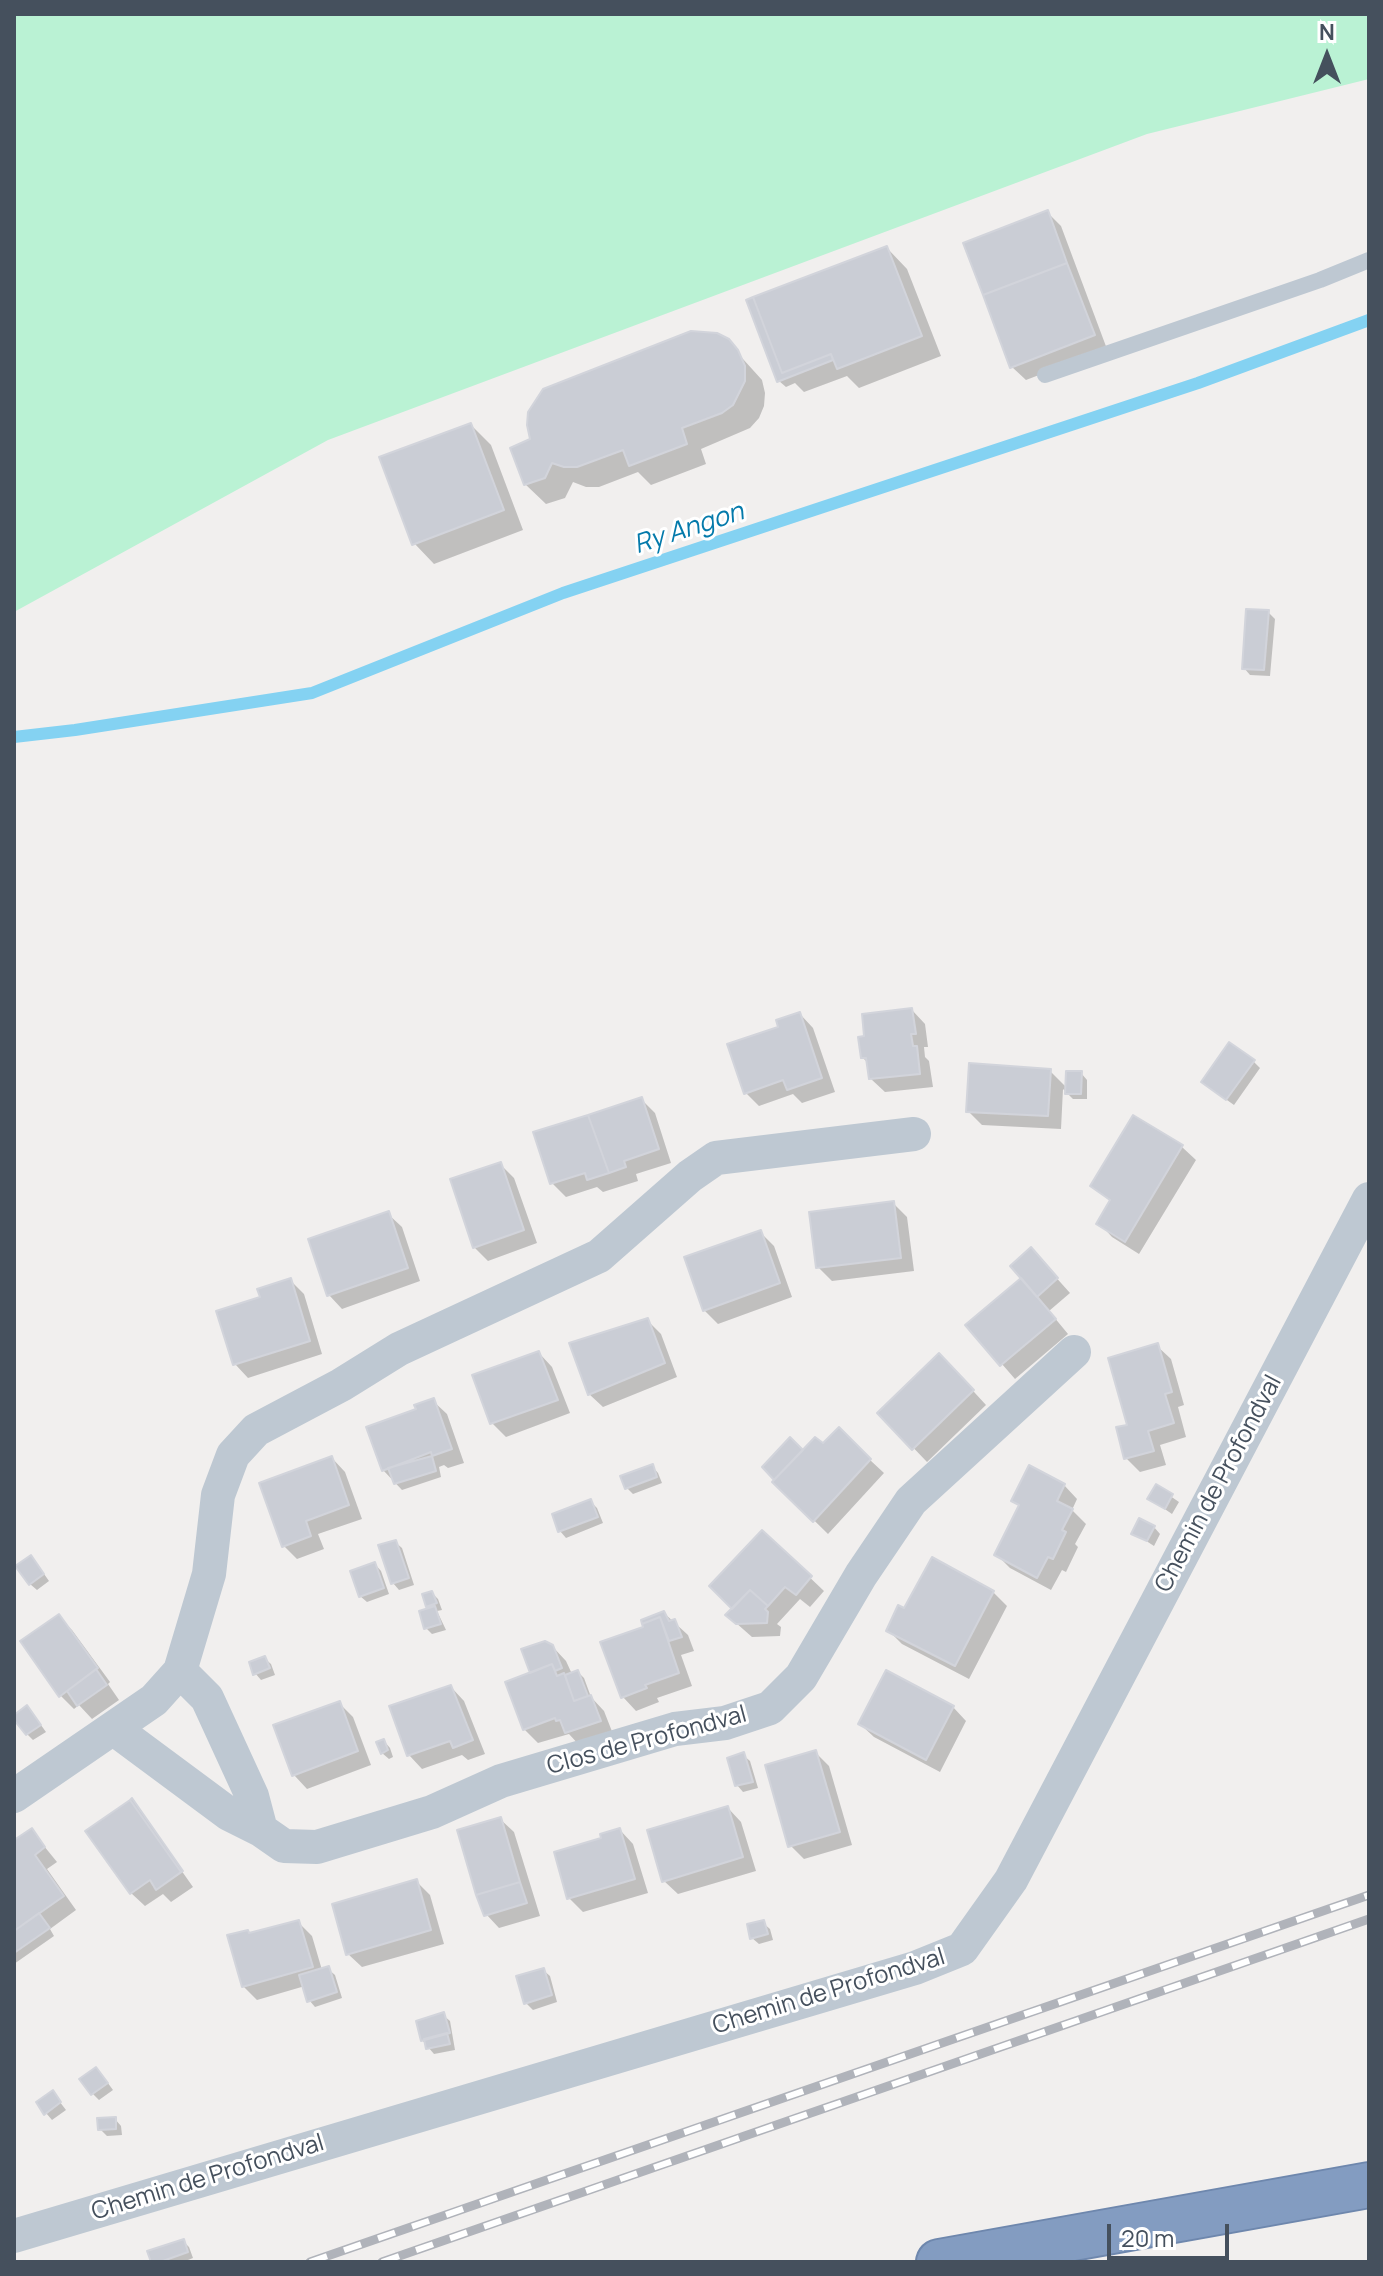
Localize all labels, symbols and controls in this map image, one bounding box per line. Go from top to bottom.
north arrow [1287,16,1367,96]
text: N [1319,17,1335,47]
water label: Ry Angon [630,497,748,561]
street label: Chemin de Profondval [1150,1371,1288,1597]
street label: Clos de Profondval [544,1701,750,1781]
street label: Chemin de Profondval [709,1943,949,2041]
street label: Chemin de Profondval [88,2129,328,2227]
scale bar [1111,2208,1233,2258]
text: 20 m [1121,2221,1174,2254]

